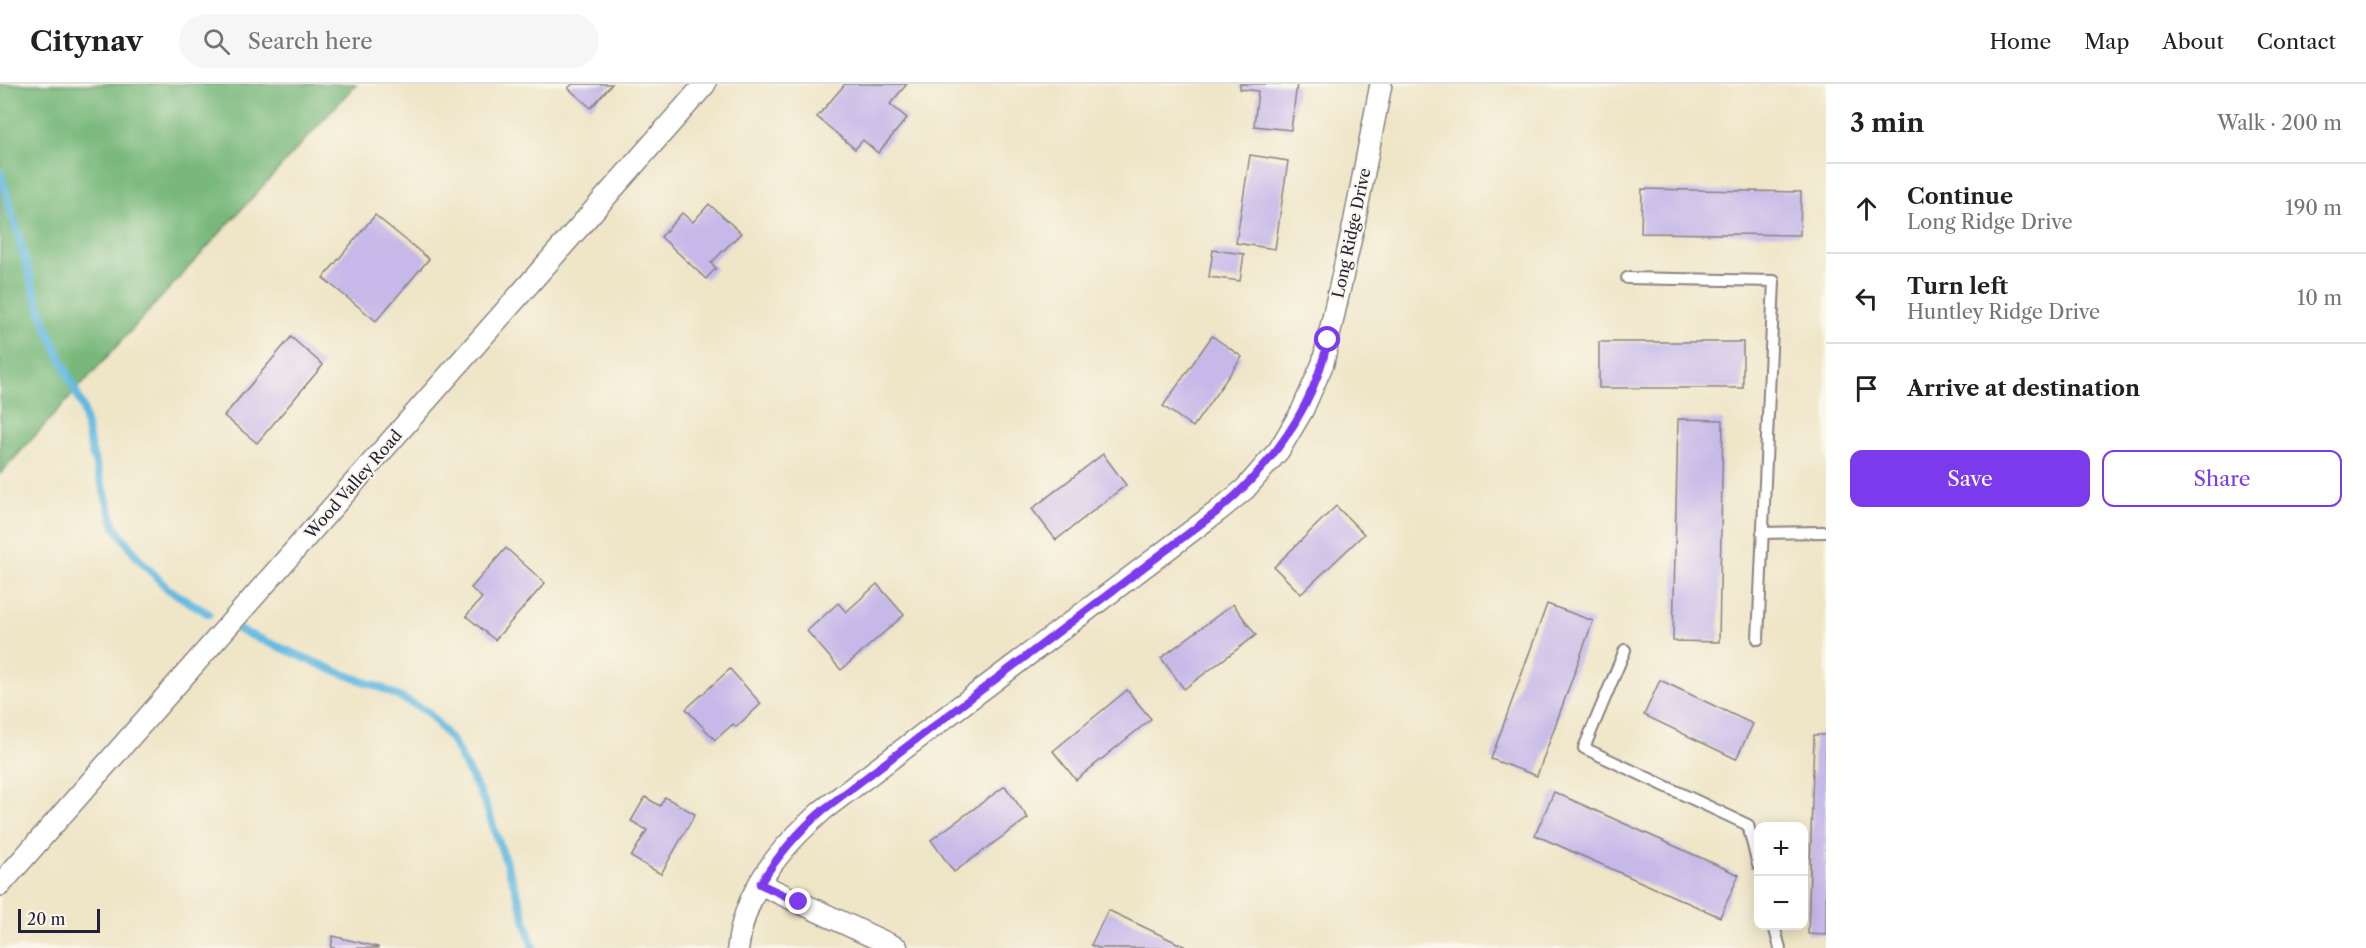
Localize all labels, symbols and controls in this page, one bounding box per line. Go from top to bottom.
search box [179,14,599,68]
text: Citynav [30,24,143,58]
icon: search [200,25,233,58]
text: Search here [248,28,372,55]
text: Home [1990,29,2051,54]
text: Map [2084,29,2129,54]
text: About [2162,29,2224,54]
text: Contact [2257,29,2336,54]
text: 3 min [1850,107,1924,139]
text: Walk · 200 m [2217,111,2342,135]
street label: Long Ridge Drive [1327,166,1375,300]
text: Continue [1907,183,2013,210]
icon: ahead [1850,192,1883,225]
text: 190 m [2285,196,2342,220]
text: Long Ridge Drive [1907,210,2073,234]
text: Turn left [1907,273,2008,300]
icon: left [1850,282,1883,315]
text: 10 m [2297,286,2342,310]
text: Huntley Ridge Drive [1907,300,2100,324]
route start [1314,326,1340,352]
icon: arrive [1850,372,1883,405]
text: Arrive at destination [1907,375,2140,402]
street label: Wood Valley Road [299,425,406,543]
button: Save [1850,450,2090,507]
button: Share [2102,450,2342,507]
map controls [1754,822,1808,930]
button: + [1754,822,1808,876]
button: − [1754,876,1808,930]
route end [785,888,811,914]
scale bar [18,906,100,934]
text: 20 m [27,909,66,929]

